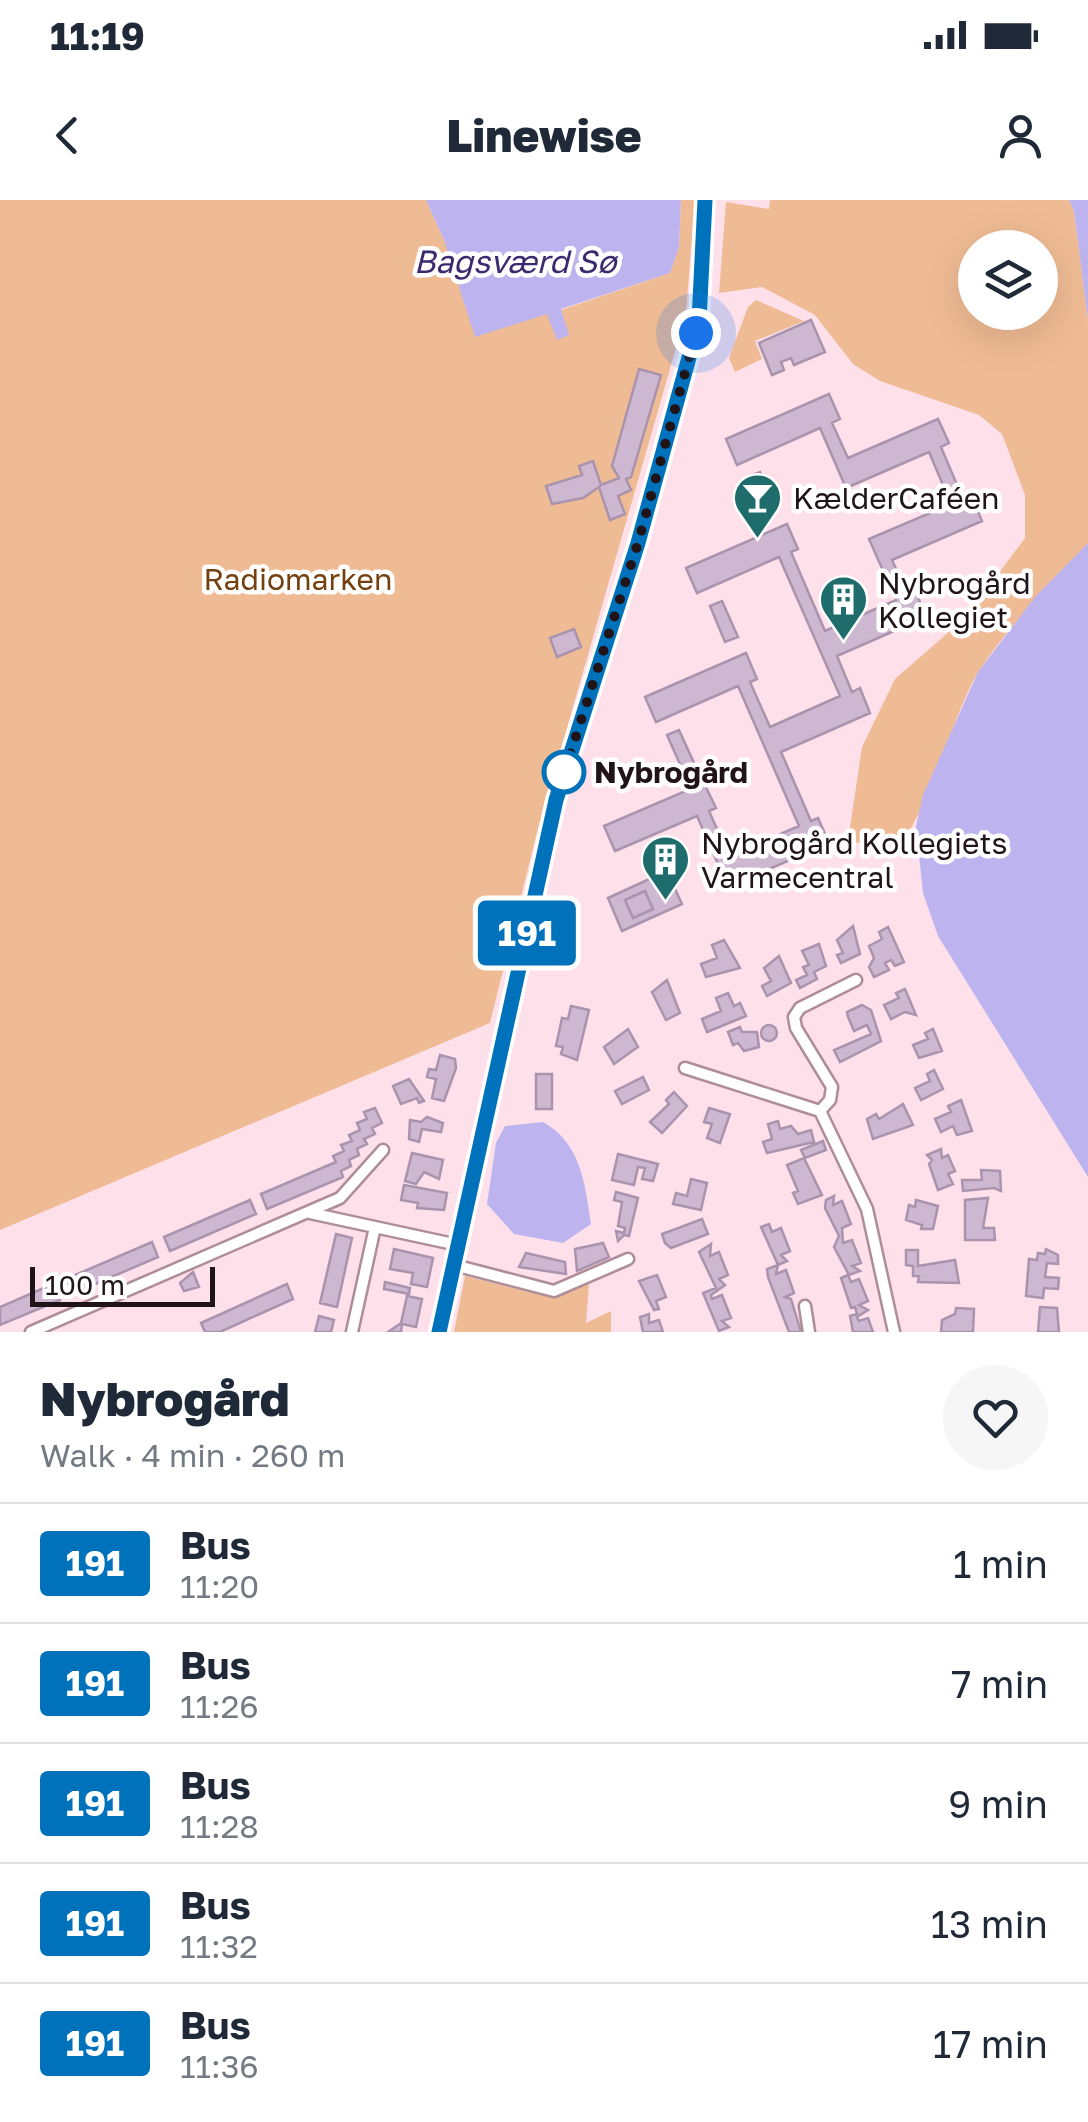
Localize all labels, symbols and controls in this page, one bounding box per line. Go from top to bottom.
text: 11:19 [50,13,145,58]
icon: back [40,108,95,163]
text: Linewise [446,108,642,162]
icon: person [993,108,1048,163]
map controls [958,230,1058,330]
button: layers [958,230,1058,330]
water label: Bagsværd Sø [414,242,619,280]
your location [671,308,721,358]
bar icon: KælderCaféen [732,472,784,540]
place label: KælderCaféen [793,480,1000,516]
park label: Radiomarken [204,561,392,597]
place label: Nybrogård Kollegiet [878,565,1031,635]
building icon: Nybrogård Kollegiet [817,574,869,642]
marker: Nybrogård [543,751,585,793]
place label: Nybrogård [594,754,748,790]
place label: Nybrogård Kollegiets Varmecentral [701,825,1007,895]
building icon: Nybrogård Kollegiets Varmecentral [640,834,692,902]
line badge: 191 [470,900,584,966]
text: 191 [498,912,556,954]
scale bar [30,1262,215,1306]
text: 100 m [45,1268,125,1301]
button: heart [943,1365,1048,1470]
text: Nybrogård [40,1369,290,1427]
text: Walk · 4 min · 260 m [40,1436,345,1474]
text: Bus [180,1522,251,1567]
text: 1 min [953,1541,1048,1586]
text: 191 [66,1542,124,1584]
text: 11:20 [180,1567,259,1605]
text: Bus [180,1642,251,1687]
text: 7 min [951,1661,1048,1706]
text: 191 [66,1662,124,1704]
text: 11:26 [180,1687,259,1725]
text: Bus [180,1762,251,1807]
text: 9 min [948,1781,1048,1826]
text: 191 [66,1782,124,1824]
text: 11:28 [180,1807,259,1845]
text: Bus [180,1882,251,1927]
text: 13 min [931,1901,1048,1946]
text: 191 [66,1902,124,1944]
text: 11:32 [180,1927,258,1965]
text: Bus [180,2002,251,2047]
text: 17 min [933,2021,1048,2066]
text: 191 [66,2022,124,2064]
text: 11:36 [180,2047,259,2085]

